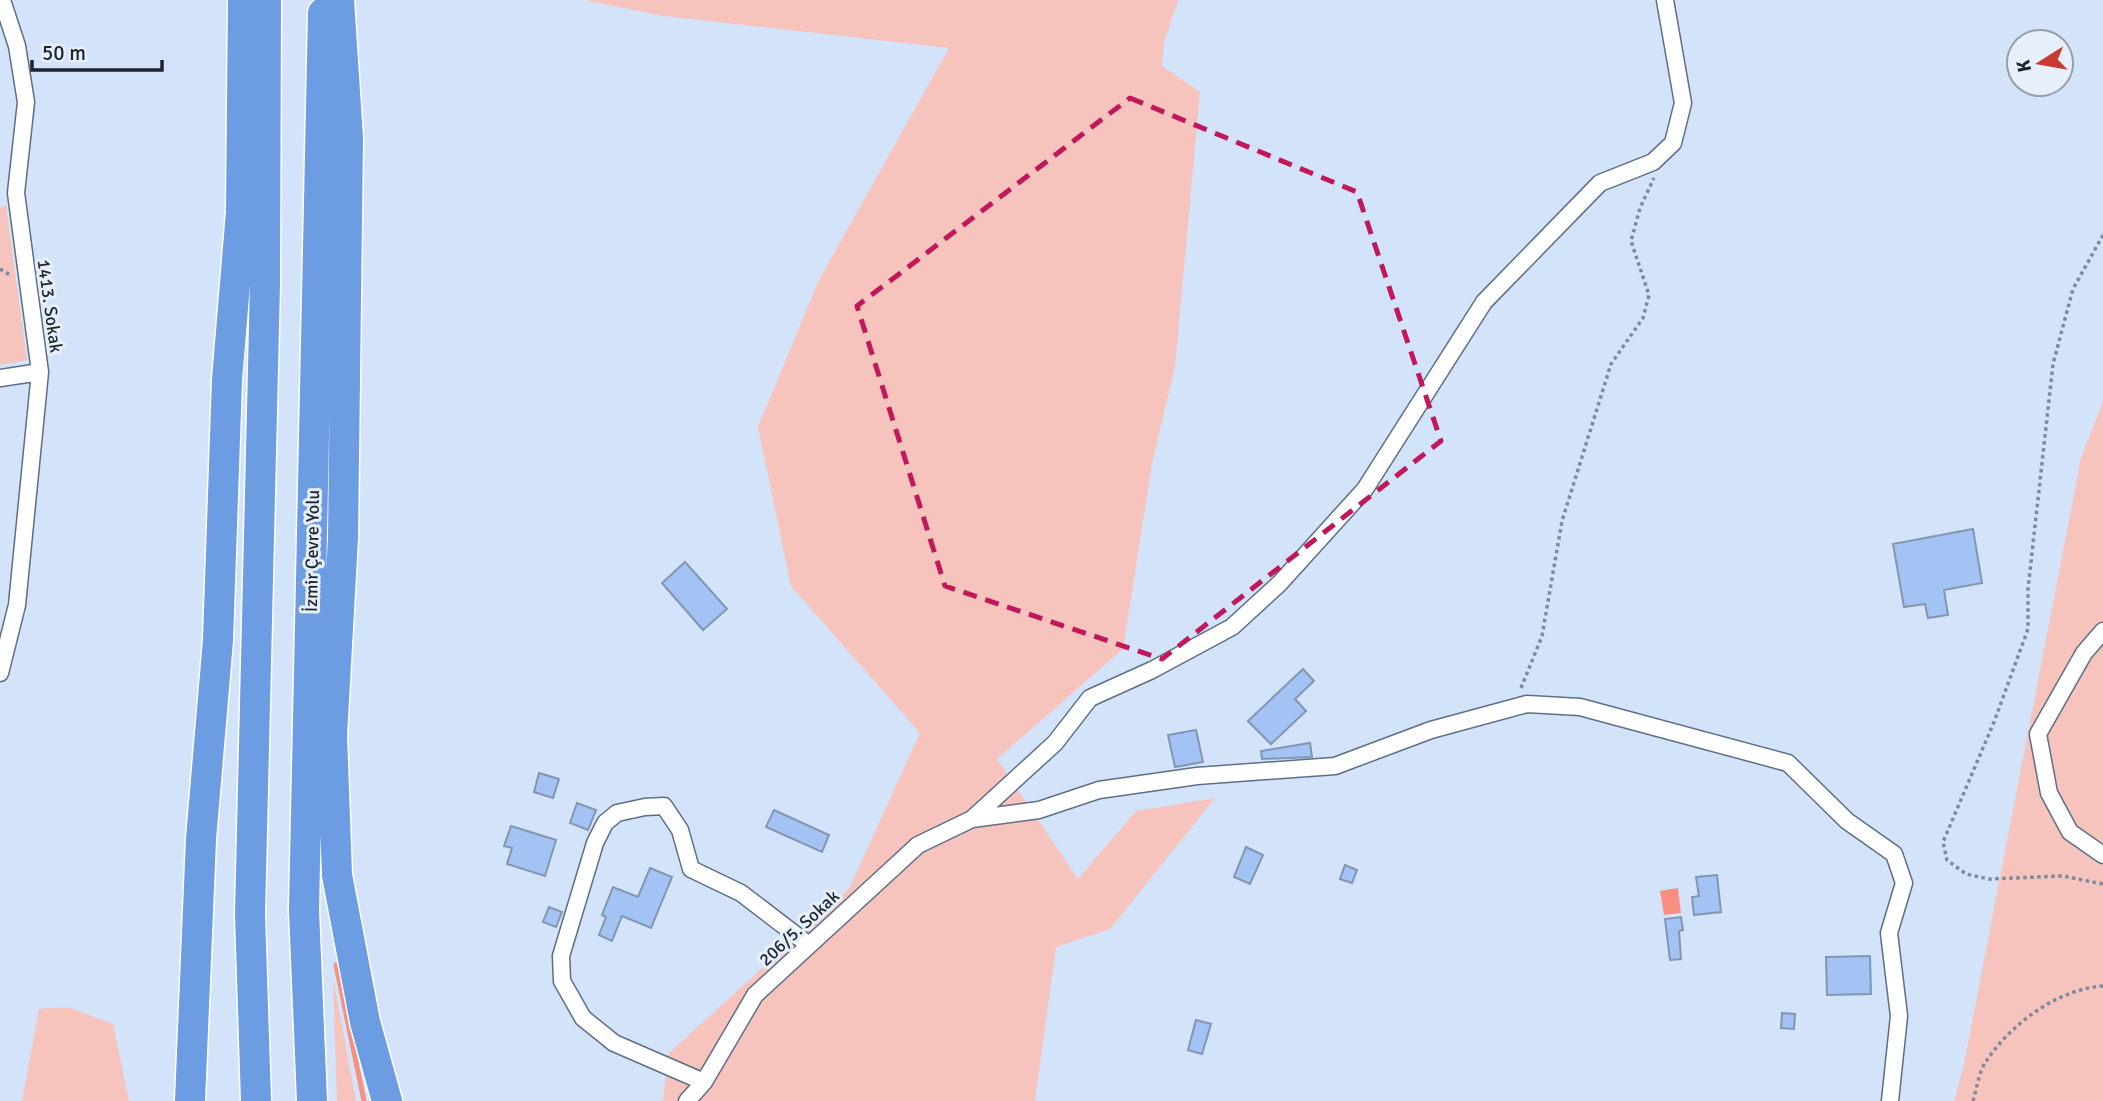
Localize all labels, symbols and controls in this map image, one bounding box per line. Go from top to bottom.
scale bar [32,28,161,72]
north arrow [2005,28,2075,98]
text: 50 m [42,40,86,66]
text: K [2011,58,2037,74]
street label: 1413. Sokak [33,258,67,354]
street label: İzmir Çevre Yolu [300,490,324,612]
street label: 206/5. Sokak [754,885,844,971]

